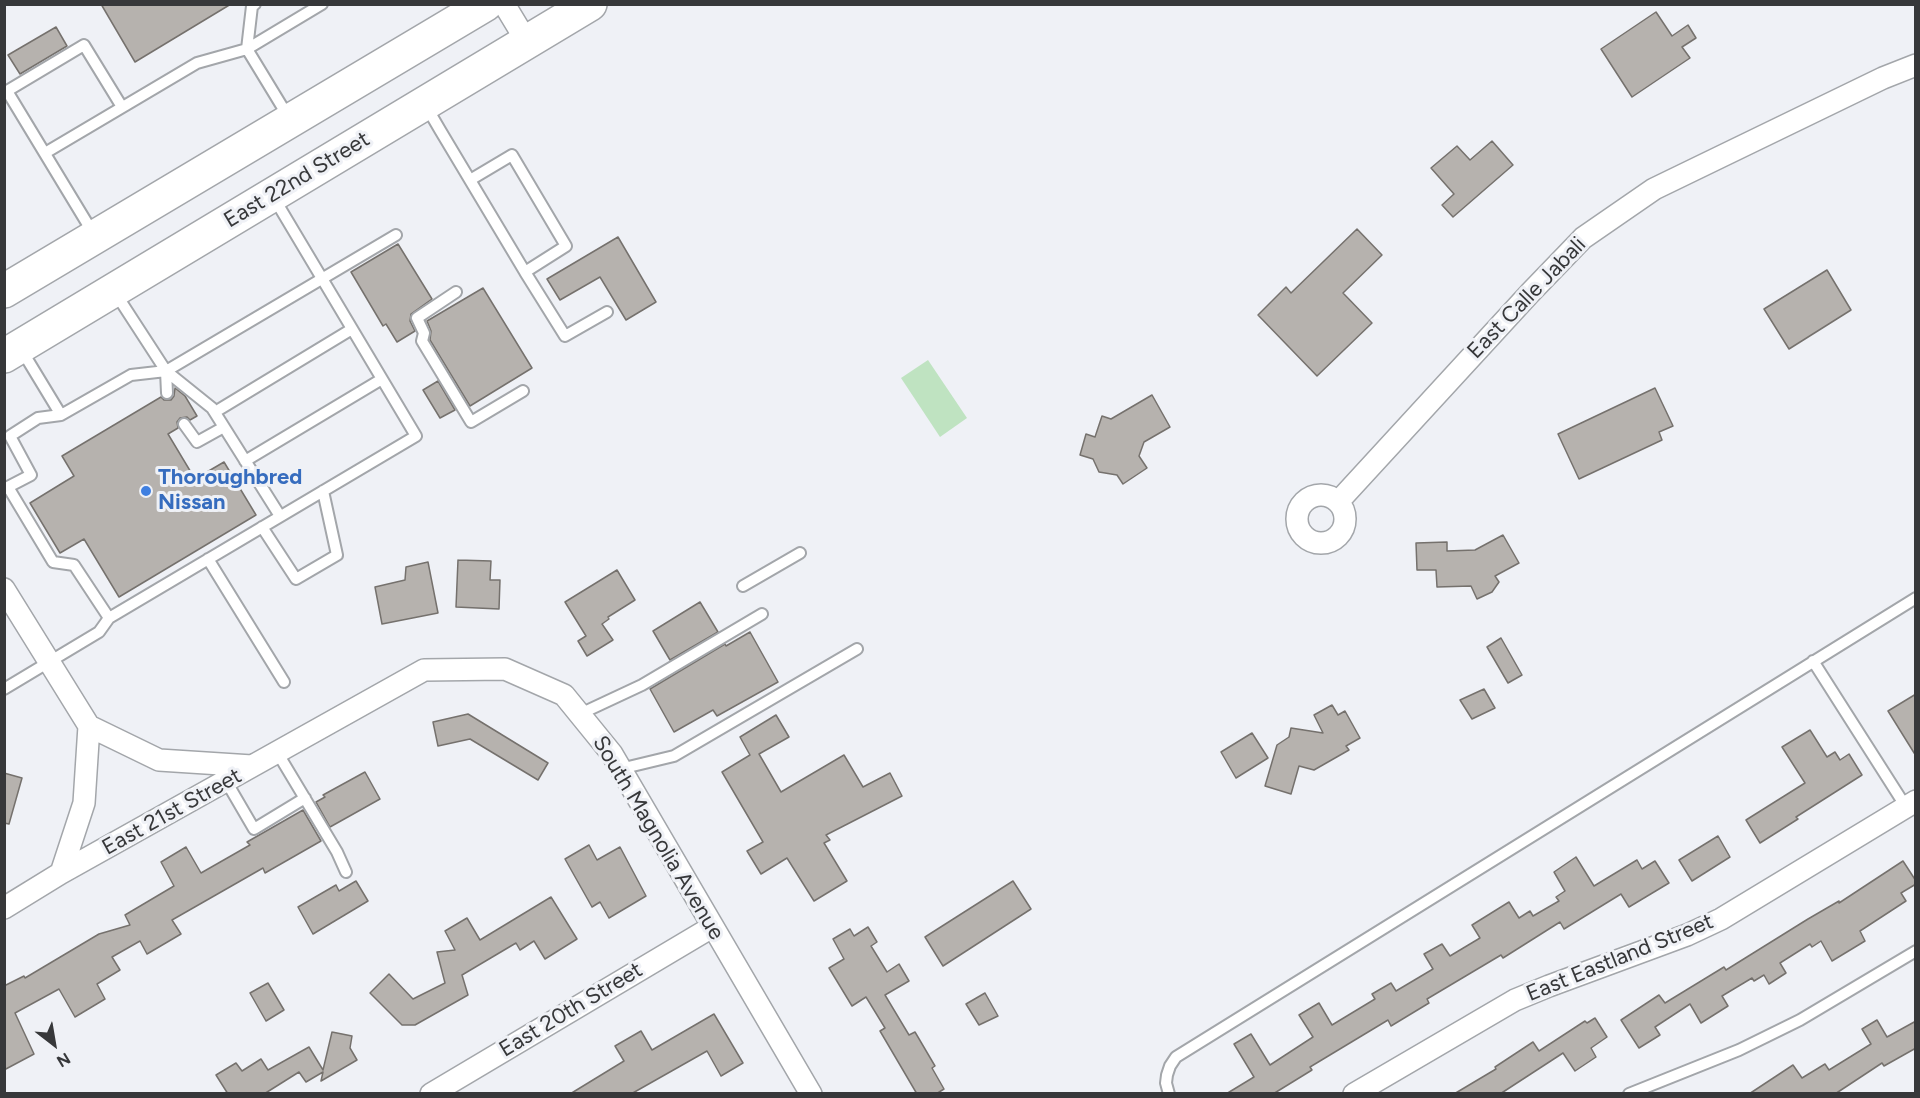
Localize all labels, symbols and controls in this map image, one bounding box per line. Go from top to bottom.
street label: East 22nd Street [219,126,375,234]
street label: East Calle Jabali [1462,232,1592,364]
place label: Thoroughbred Nissan [158,465,302,516]
marker: Thoroughbred Nissan [139,484,153,498]
street label: South Magnolia Avenue [587,731,729,945]
street label: East 21st Street [98,763,246,861]
street label: East Eastland Street [1523,908,1717,1008]
street label: East 20th Street [495,957,647,1063]
north arrow [24,1014,84,1074]
text: N [53,1049,74,1071]

